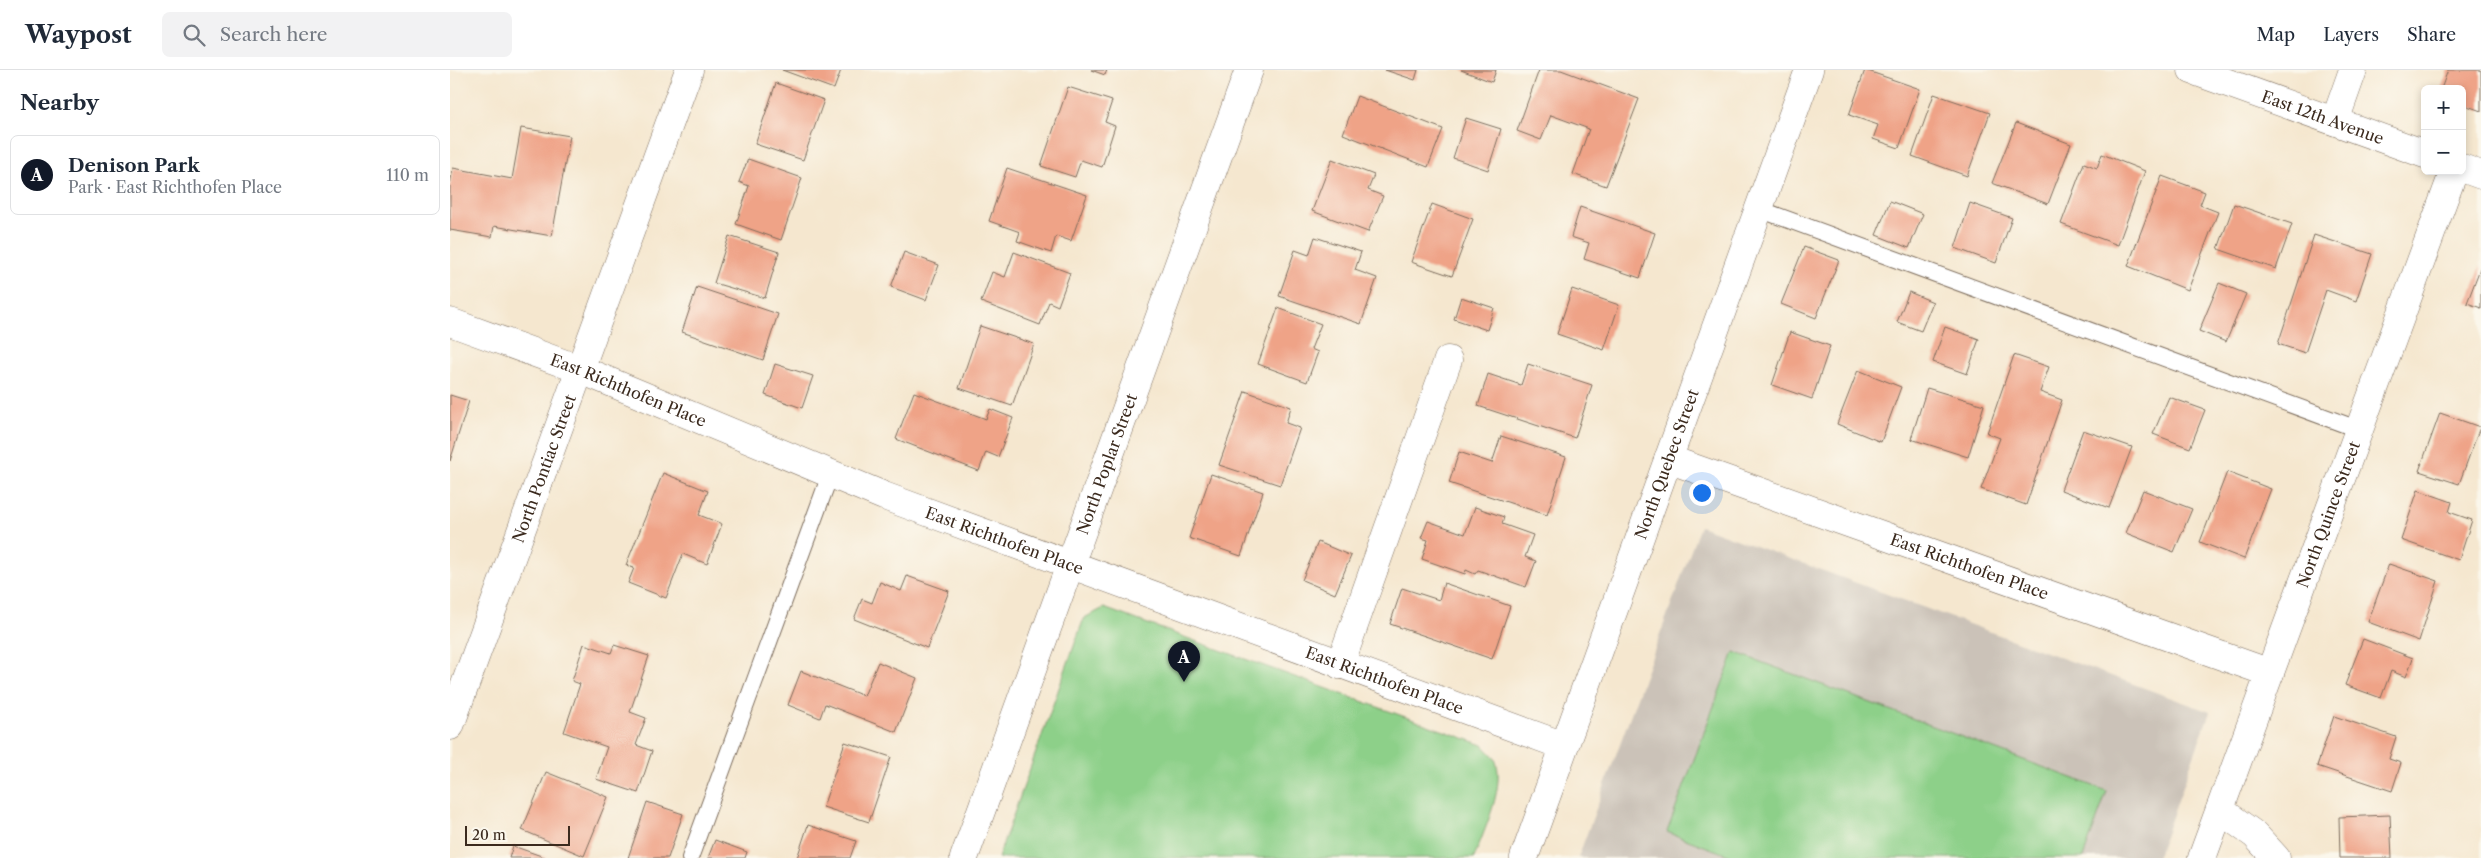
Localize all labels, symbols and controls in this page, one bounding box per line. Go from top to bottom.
search box [162,12,512,57]
text: Waypost [25,20,132,49]
icon: search [180,21,208,49]
text: Search here [220,23,327,46]
text: Map [2257,24,2295,46]
text: Layers [2323,24,2379,46]
text: Share [2407,24,2456,46]
map controls [2421,85,2466,175]
button: + [2421,85,2466,130]
street label: East 12th Avenue [2259,86,2387,148]
text: Nearby [20,90,99,115]
button: − [2421,130,2466,175]
text: Denison Park [68,154,200,177]
text: A [31,165,43,185]
text: 110 m [386,165,429,185]
text: Park · East Richthofen Place [68,177,282,197]
street label: East Richthofen Place [548,349,709,431]
street label: North Quebec Street [1630,386,1703,542]
street label: North Poplar Street [1072,390,1141,537]
street label: North Pontiac Street [508,391,580,545]
street label: North Quince Street [2292,438,2364,590]
your location [1689,480,1715,506]
street label: East Richthofen Place [923,502,1086,578]
street label: East Richthofen Place [1888,529,2051,604]
pin: A [1168,641,1200,682]
street label: East Richthofen Place [1303,642,1466,718]
scale bar [465,823,570,846]
text: 20 m [472,826,506,844]

